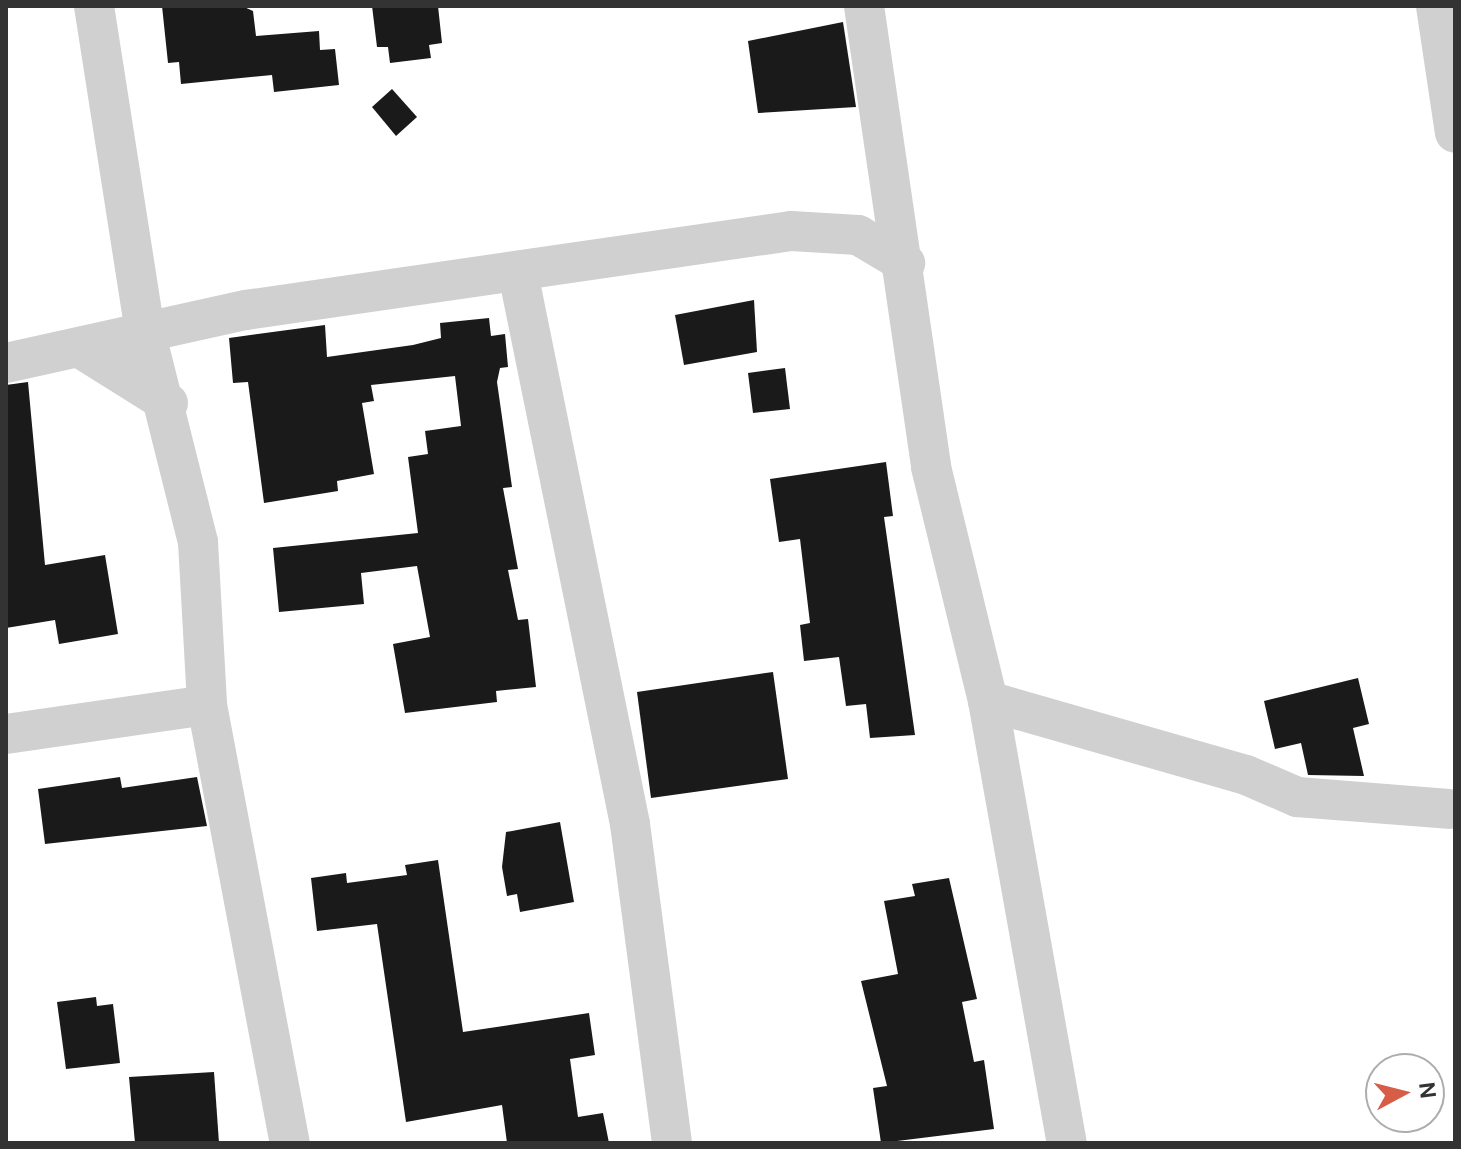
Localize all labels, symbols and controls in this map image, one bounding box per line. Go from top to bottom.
north arrow [1365,1053,1445,1133]
text: N [1412,1081,1443,1100]

